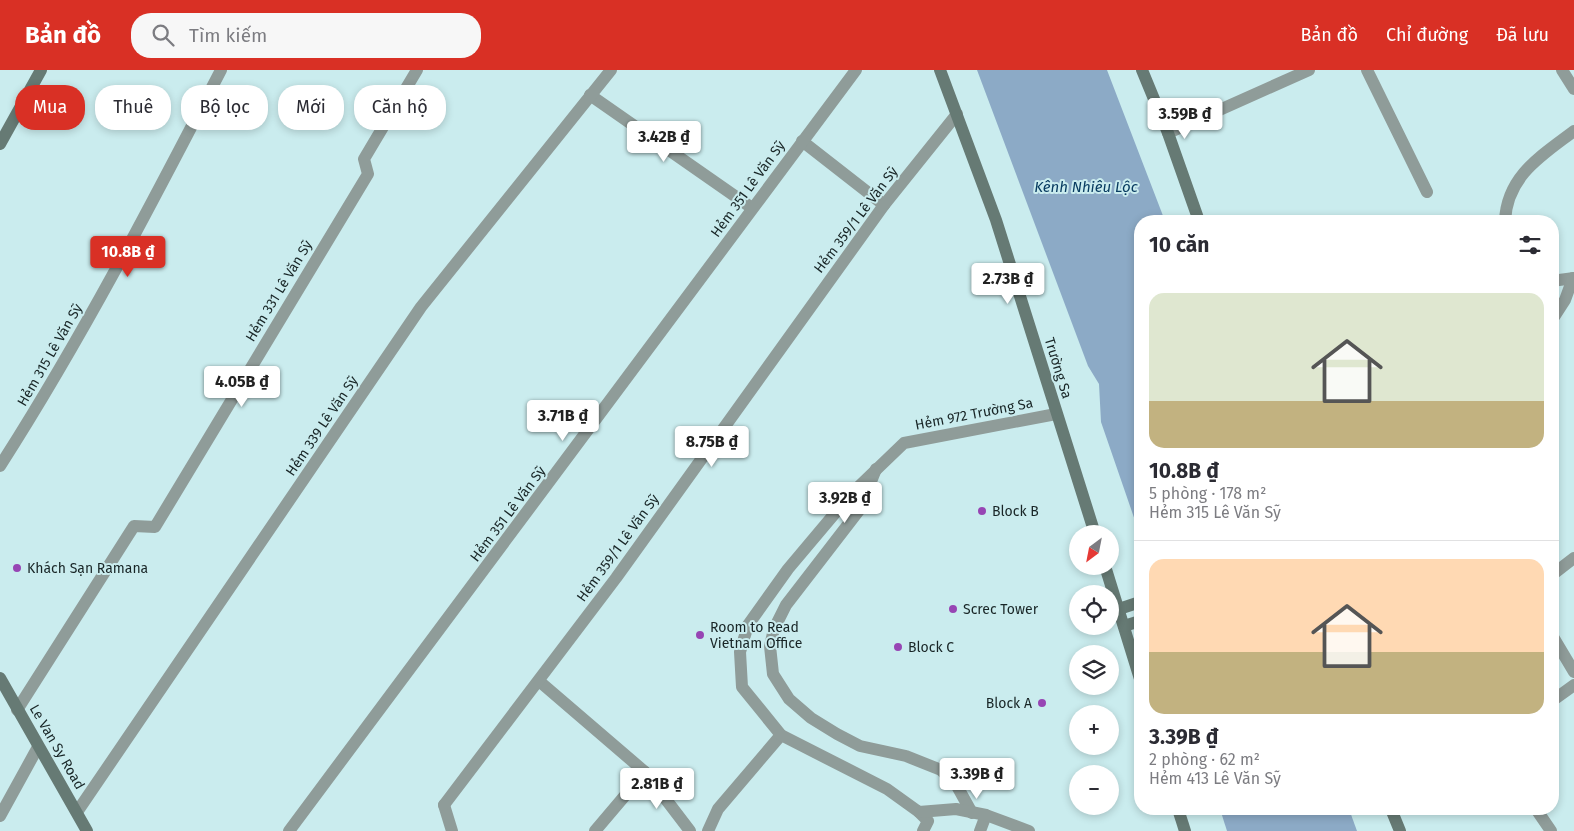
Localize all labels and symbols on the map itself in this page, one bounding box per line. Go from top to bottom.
pin: 3.59B ₫ [1139,98,1231,140]
pin: 3.42B ₫ [618,121,710,163]
street label: Hẻm 351 Lê Văn Sỹ [707,137,789,241]
street label: Hẻm 359/1 Lê Văn Sỹ [810,163,902,277]
water label: Kênh Nhiêu Lộc [1034,178,1139,196]
pin: 10.8B ₫ [82,236,174,278]
street label: Hẻm 331 Lê Văn Sỹ [242,237,316,345]
pin: 2.73B ₫ [962,262,1054,305]
street label: Hẻm 315 Lê Văn Sỹ [14,301,86,409]
street label: Trường Sa [1041,335,1075,401]
pin: 4.05B ₫ [196,366,288,408]
street label: Hẻm 339 Lê Văn Sỹ [282,373,362,479]
street label: Hẻm 972 Trường Sa [914,394,1034,434]
pin: 3.71B ₫ [517,400,609,442]
pin: 8.75B ₫ [666,426,758,468]
street label: Hẻm 351 Lê Văn Sỹ [467,463,549,565]
pin: 3.92B ₫ [799,482,891,524]
street label: Hẻm 359/1 Lê Văn Sỹ [573,491,663,605]
place label: Block B [992,503,1039,520]
marker: Block B [976,505,988,517]
north arrow [1069,525,1119,575]
place label: Khách Sạn Ramana [27,560,148,577]
marker: Khách Sạn Ramana [11,562,23,574]
place label: Screc Tower [963,601,1039,618]
marker: Screc Tower [947,603,959,615]
place label: Room to Read Vietnam Office [710,619,802,652]
marker: Room to Read Vietnam Office [694,629,706,641]
place label: Block C [908,639,954,656]
marker: Block C [892,641,904,653]
place label: Block A [986,695,1032,712]
marker: Block A [1036,697,1048,709]
street label: Le Van Sy Road [26,702,88,792]
pin: 3.39B ₫ [931,758,1023,800]
pin: 2.81B ₫ [611,768,703,810]

